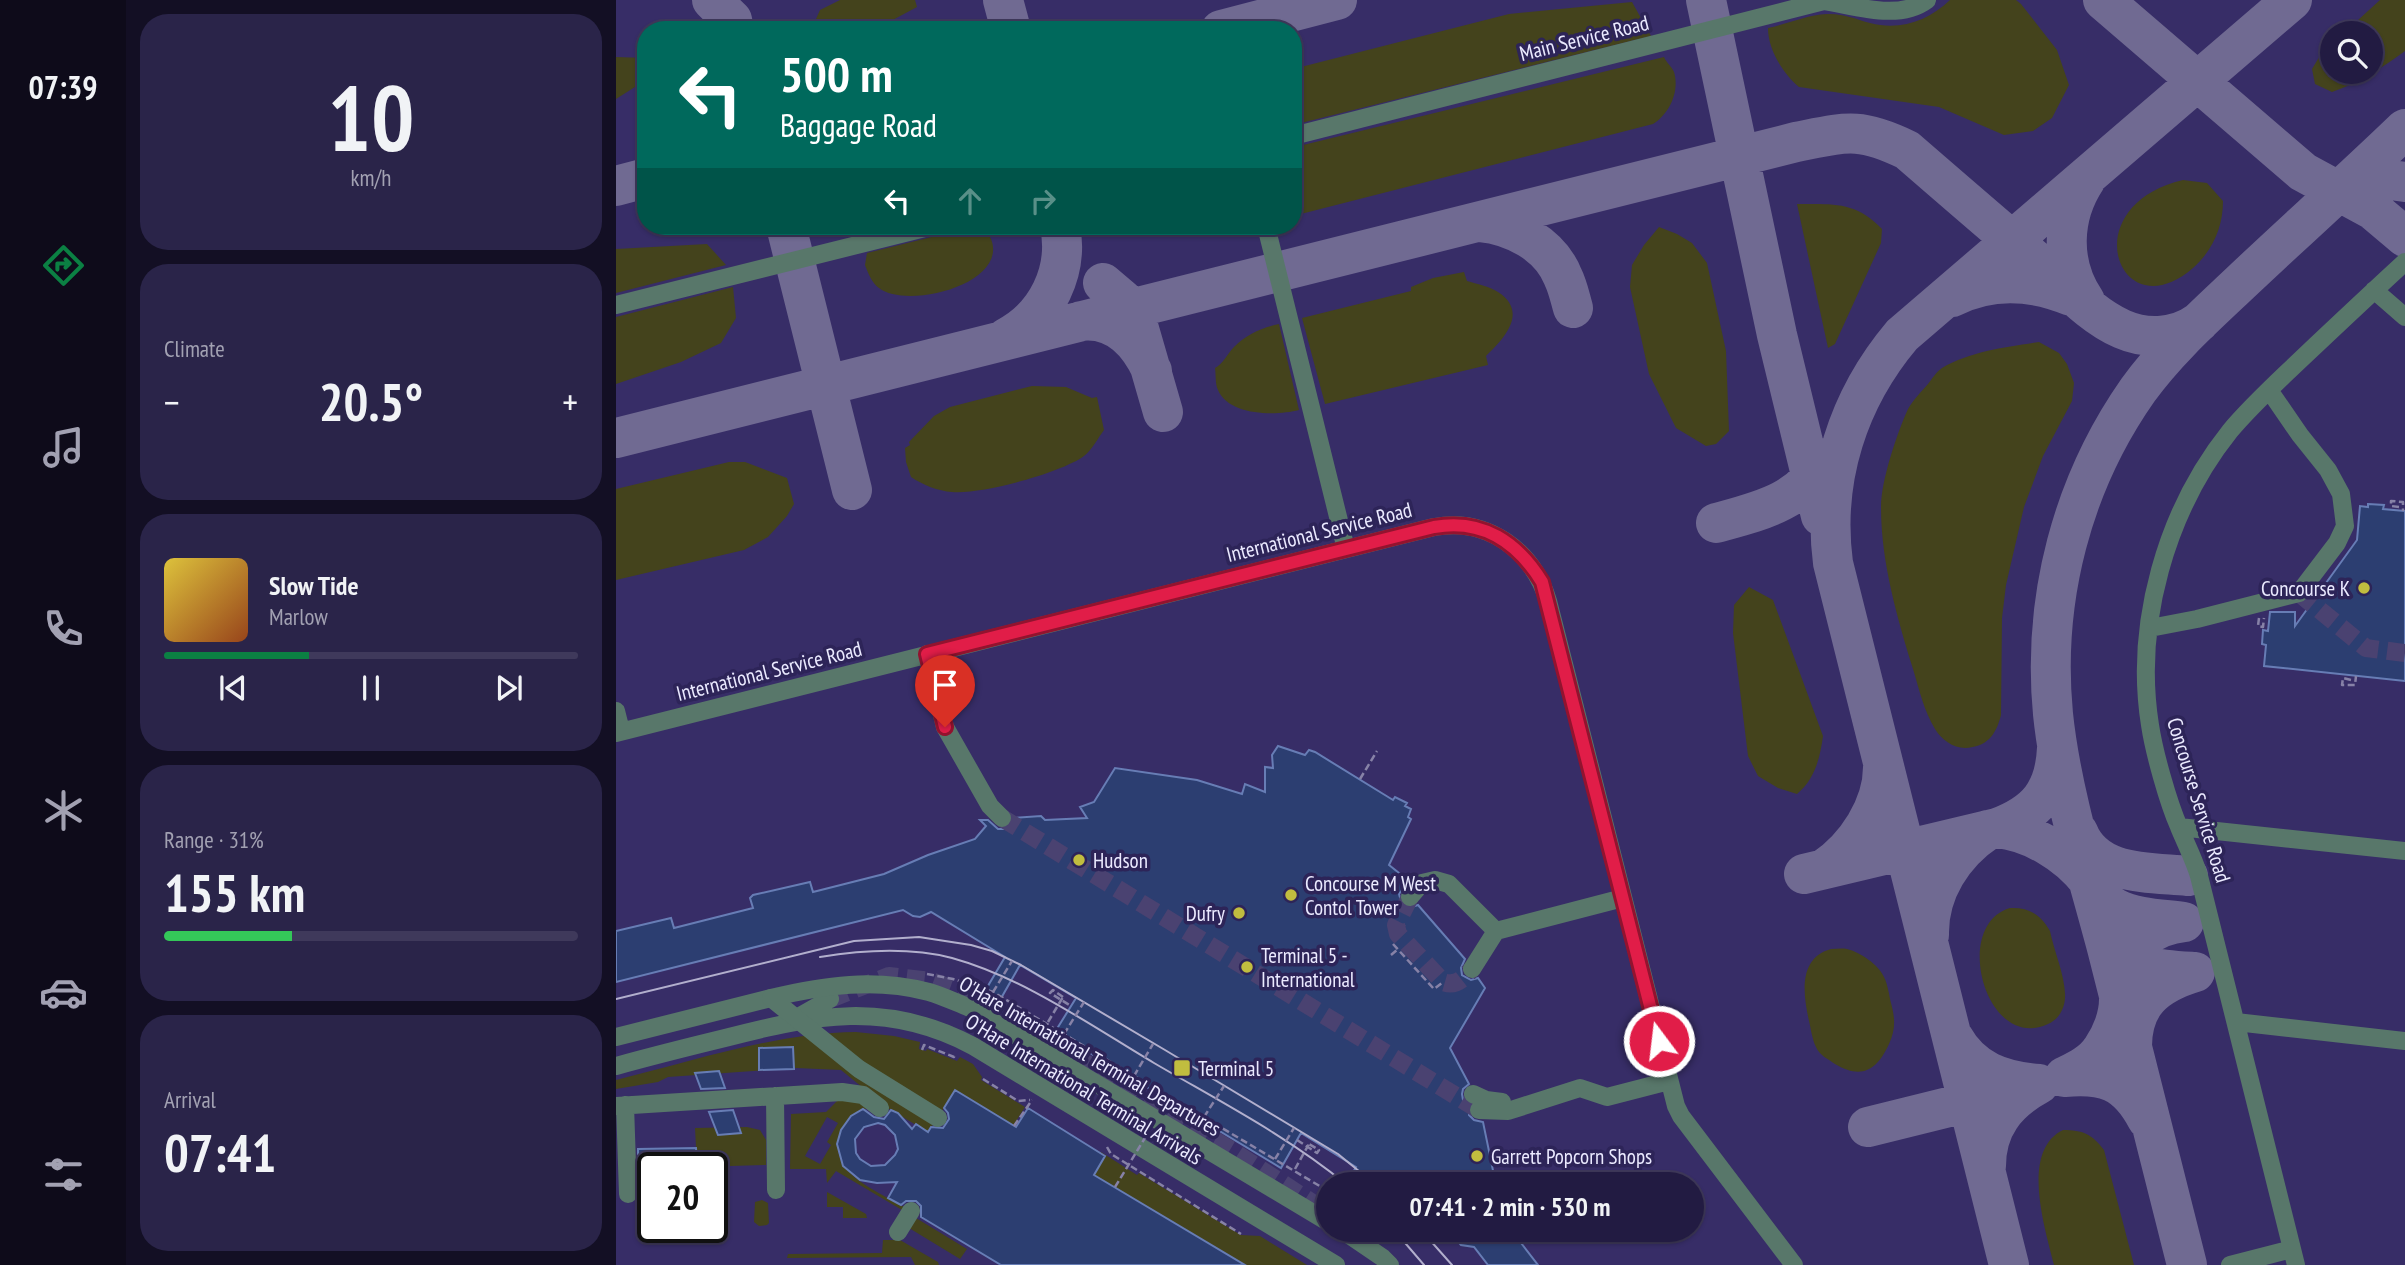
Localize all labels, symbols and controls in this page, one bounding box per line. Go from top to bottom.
street label: Main Service Road [1517,9,1651,67]
map controls [2320,21,2383,84]
button: search [2320,21,2383,84]
text: 500 m [780,42,893,106]
icon: left [665,49,756,140]
text: 10 [328,58,415,176]
text: 07:39 [28,66,98,108]
text: Baggage Road [780,104,937,146]
text: km/h [351,163,391,192]
icon: left [878,182,916,220]
icon: ahead [951,182,989,220]
icon: right [1024,182,1062,220]
icon: directions [39,241,88,290]
text: Climate [164,334,225,363]
text: 20.5° [319,368,423,435]
text: − [164,377,180,426]
text: + [562,377,578,426]
icon: music [39,423,88,472]
street label: International Service Road [1223,496,1415,568]
text: Slow Tide [269,569,359,602]
place label: Concourse K [2261,575,2350,602]
marker: Concourse K [2356,580,2372,596]
text: Marlow [269,602,328,631]
icon: phone [39,604,88,653]
street label: International Service Road [673,635,865,707]
pin [915,655,975,727]
icon: arrive [926,666,964,704]
icon: previous [214,669,252,707]
icon: pause [352,669,390,707]
icon: next [490,669,528,707]
street label: Concourse Service Road [2161,714,2237,886]
icon: climate [39,786,88,835]
text: Range · 31% [164,825,264,854]
place label: Hudson [1093,847,1148,874]
marker: Hudson [1071,852,1087,868]
text: 155 km [164,859,305,926]
place label: Concourse M West Contol Tower [1305,870,1436,921]
marker: Concourse M West Contol Tower [1283,887,1299,903]
place label: Dufry [1186,900,1225,927]
marker: Dufry [1231,905,1247,921]
place label: Terminal 5 - International [1261,942,1355,993]
marker: Terminal 5 - International [1239,959,1255,975]
icon: car [39,968,88,1017]
street label: O'Hare International Terminal Departures [954,970,1226,1142]
position arrow [1622,1004,1696,1078]
street label: O'Hare International Terminal Arrivals [961,1007,1207,1171]
place label: Terminal 5 [1198,1055,1274,1082]
marker: Terminal 5 [1172,1058,1192,1078]
text: Arrival [164,1085,216,1114]
text: 07:41 [164,1119,276,1186]
place label: Garrett Popcorn Shops [1491,1143,1652,1170]
marker: Garrett Popcorn Shops [1469,1148,1485,1164]
icon: filters [39,1150,88,1199]
speed limit sign: 20 [637,1152,728,1243]
text: 07:41 · 2 min · 530 m [1410,1190,1610,1223]

